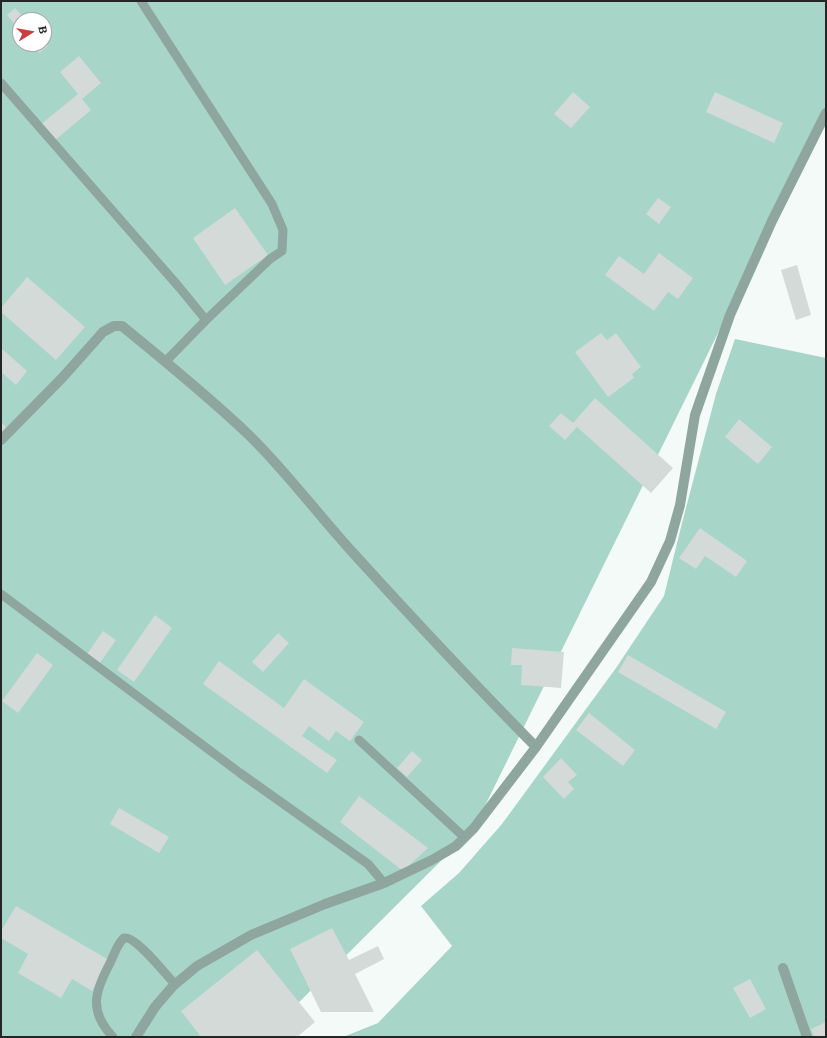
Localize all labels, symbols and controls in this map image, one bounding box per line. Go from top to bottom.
north arrow [12,12,52,52]
text: B [35,25,50,35]

